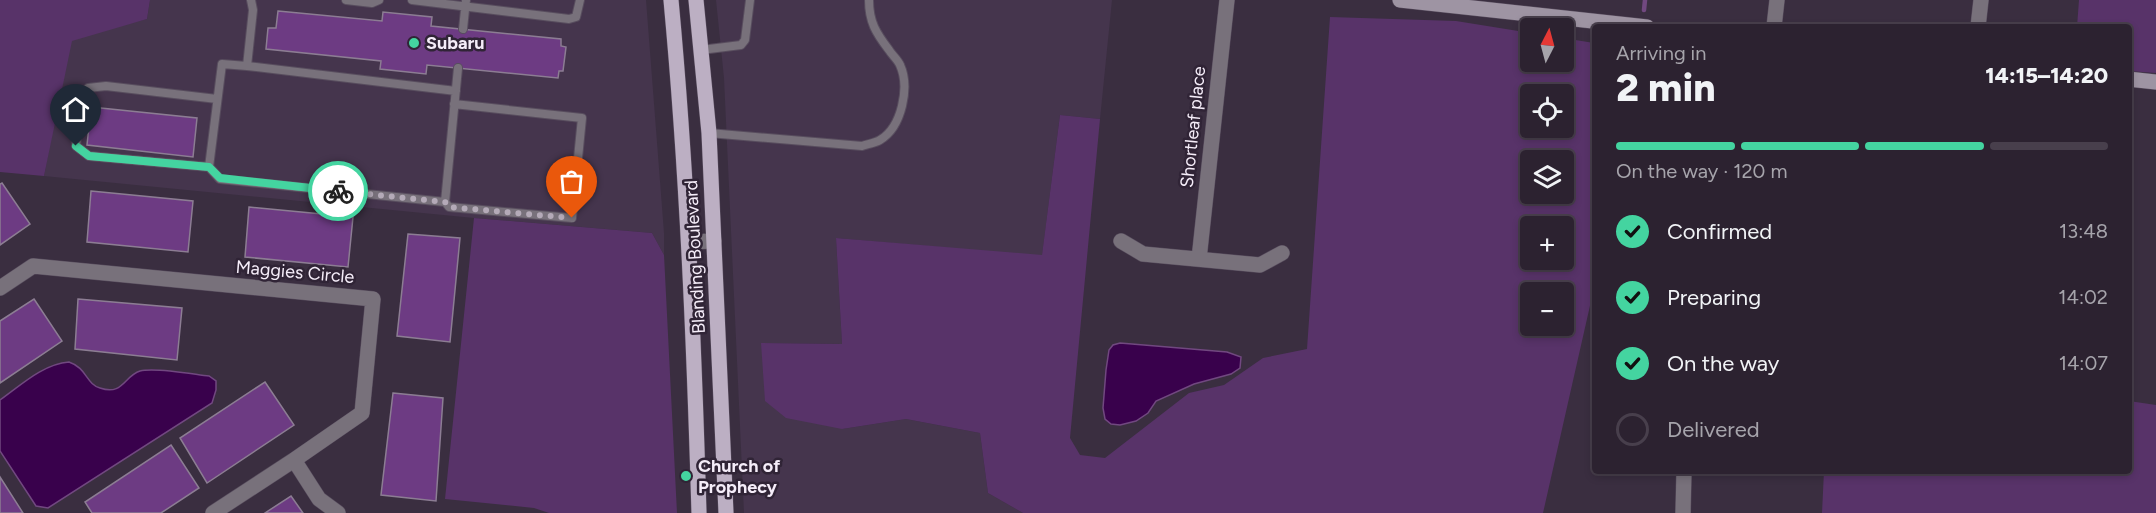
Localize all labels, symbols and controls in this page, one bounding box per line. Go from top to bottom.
north arrow [1520,18,1574,72]
map controls [1520,18,1574,336]
place label: Subaru [426,32,485,54]
marker: Subaru [407,36,421,50]
text: Arriving in [1616,41,1706,65]
text: 14:15–14:20 [1985,62,2108,89]
text: 2 min [1616,64,1716,111]
street label: Shortleaf place [1176,65,1210,189]
pin [50,84,101,146]
button: locate [1520,84,1574,138]
icon: home [59,93,92,126]
button: layers [1520,150,1574,204]
pin [546,156,597,218]
text: On the way · 120 m [1616,159,1787,183]
courier [308,161,368,221]
icon: bag [555,165,588,198]
icon: bike [322,175,355,208]
street label: Blanding Boulevard [680,180,710,334]
icon: check [1616,215,1649,248]
button: + [1520,216,1574,270]
text: Confirmed [1667,218,1772,245]
text: 13:48 [2059,219,2108,243]
street label: Maggies Circle [235,256,355,288]
icon: check [1616,281,1649,314]
button: − [1520,282,1574,336]
text: Preparing [1667,284,1761,311]
text: 14:02 [2058,285,2108,309]
icon: check [1616,347,1649,380]
text: On the way [1667,350,1779,377]
text: 14:07 [2059,351,2108,375]
text: Delivered [1667,416,1760,443]
place label: Church of Prophecy [698,455,781,498]
marker: Church of Prophecy [679,469,693,483]

